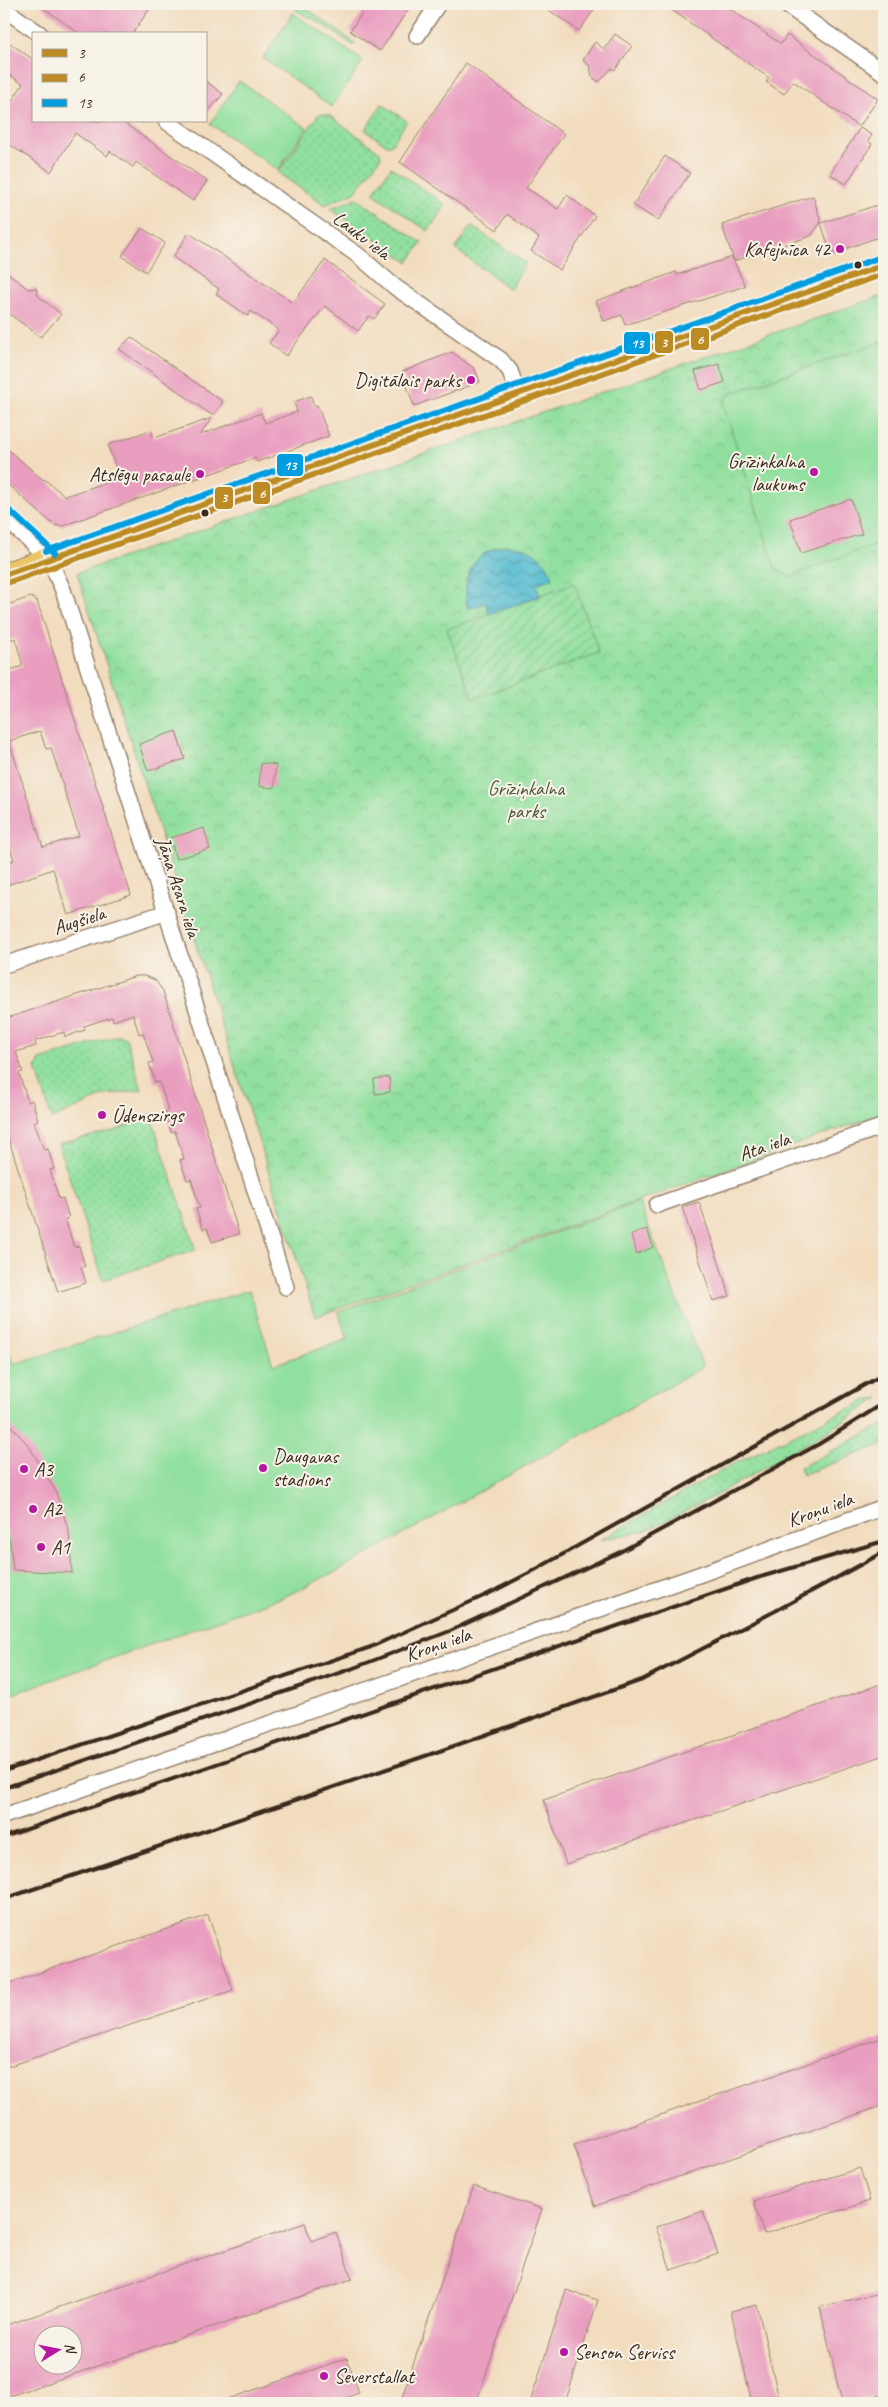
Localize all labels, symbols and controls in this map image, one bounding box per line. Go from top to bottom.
legend [32,32,208,122]
text: 3 [78,44,86,63]
text: 6 [78,68,86,87]
text: 13 [78,94,93,113]
street label: Lauku iela [328,206,397,266]
place label: Kafejnīca 42 [744,237,832,262]
marker: Kafejnīca 42 [834,243,846,255]
unlabelled marker [853,260,863,270]
line badge: 6 [690,327,710,351]
line badge: 3 [654,330,674,354]
line badge: 13 [623,331,651,355]
text: 6 [697,331,705,348]
text: 3 [661,334,669,351]
text: 13 [631,335,645,352]
place label: Digitālais parks [355,368,463,393]
marker: Digitālais parks [465,374,477,386]
place label: Grīziņkalna laukums [728,449,806,497]
line badge: 13 [276,453,304,477]
text: 13 [284,457,298,474]
place label: Atslēgu pasaule [89,462,191,487]
marker: Grīziņkalna laukums [808,466,820,478]
marker: Atslēgu pasaule [194,468,206,480]
line badge: 6 [252,481,271,505]
text: 6 [259,485,267,502]
line badge: 3 [214,486,234,510]
text: 3 [221,489,229,506]
unlabelled marker [200,508,210,518]
park label: Grīziņkalna parks [488,776,566,824]
street label: Jāņa Asara iela [150,833,207,942]
street label: Augšiela [50,900,110,941]
place label: Ūdenszirgs [112,1103,185,1128]
marker: Ūdenszirgs [96,1109,108,1121]
street label: Ata iela [735,1126,794,1167]
place label: Daugavas stadions [273,1444,340,1492]
place label: A3 [34,1457,55,1482]
marker: Daugavas stadions [257,1462,269,1474]
marker: A3 [18,1463,30,1475]
street label: Kroņu iela [784,1486,857,1533]
place label: A2 [43,1497,64,1522]
marker: A2 [27,1503,39,1515]
place label: A1 [51,1535,71,1560]
marker: A1 [35,1541,47,1553]
street label: Kroņu iela [402,1621,475,1667]
north arrow [32,2324,82,2374]
place label: Senson Serviss [574,2340,676,2365]
text: N [61,2342,80,2356]
marker: Senson Serviss [558,2346,570,2358]
place label: Severstallat [334,2364,416,2389]
marker: Severstallat [318,2370,330,2382]

